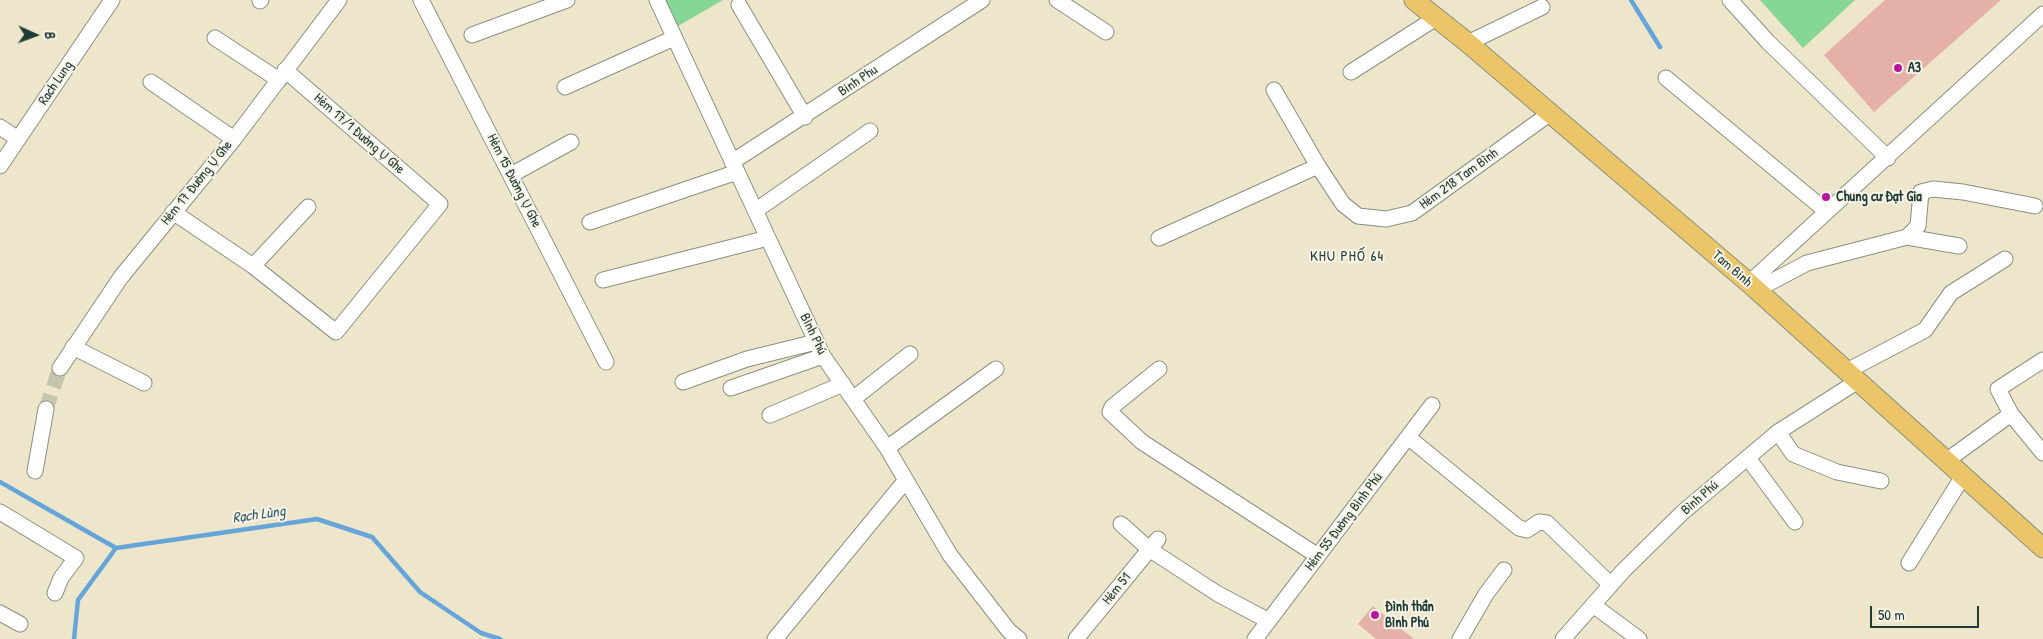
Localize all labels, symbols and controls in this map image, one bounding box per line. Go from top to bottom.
north arrow [10,10,60,60]
text: B [41,32,60,39]
street label: Rach Lung [35,58,77,108]
place label: A3 [1908,60,1921,76]
street label: Binh Phu [835,62,881,100]
marker: A3 [1892,62,1904,74]
street label: Hẻm 17/1 Đường Ụ Ghe [310,90,408,178]
street label: Hẻm 15 Đường Ụ Ghe [483,131,545,231]
street label: Hẻm 17 Đường Ụ Ghe [158,137,236,229]
street label: Hẻm 218 Tam Bình [1416,145,1502,213]
place label: Chung cư Đạt Gia [1836,189,1922,205]
marker: Chung cư Đạt Gia [1820,191,1832,203]
street label: Tam Binh [1709,247,1755,291]
district label: KHU PHỐ 64 [1309,248,1385,266]
street label: Bình Phú [796,311,830,357]
street label: Hẻm 55 Đường Bình Phú [1302,470,1386,574]
street label: Bình Phú [1678,477,1722,519]
water label: Rạch Lùng [231,502,287,528]
street label: Hẻm 51 [1099,570,1135,608]
scale bar [1873,596,1982,628]
place label: Đình thần Bình Phú [1385,599,1434,632]
text: 50 m [1878,604,1905,625]
marker: Đình thần Bình Phú [1369,609,1381,621]

